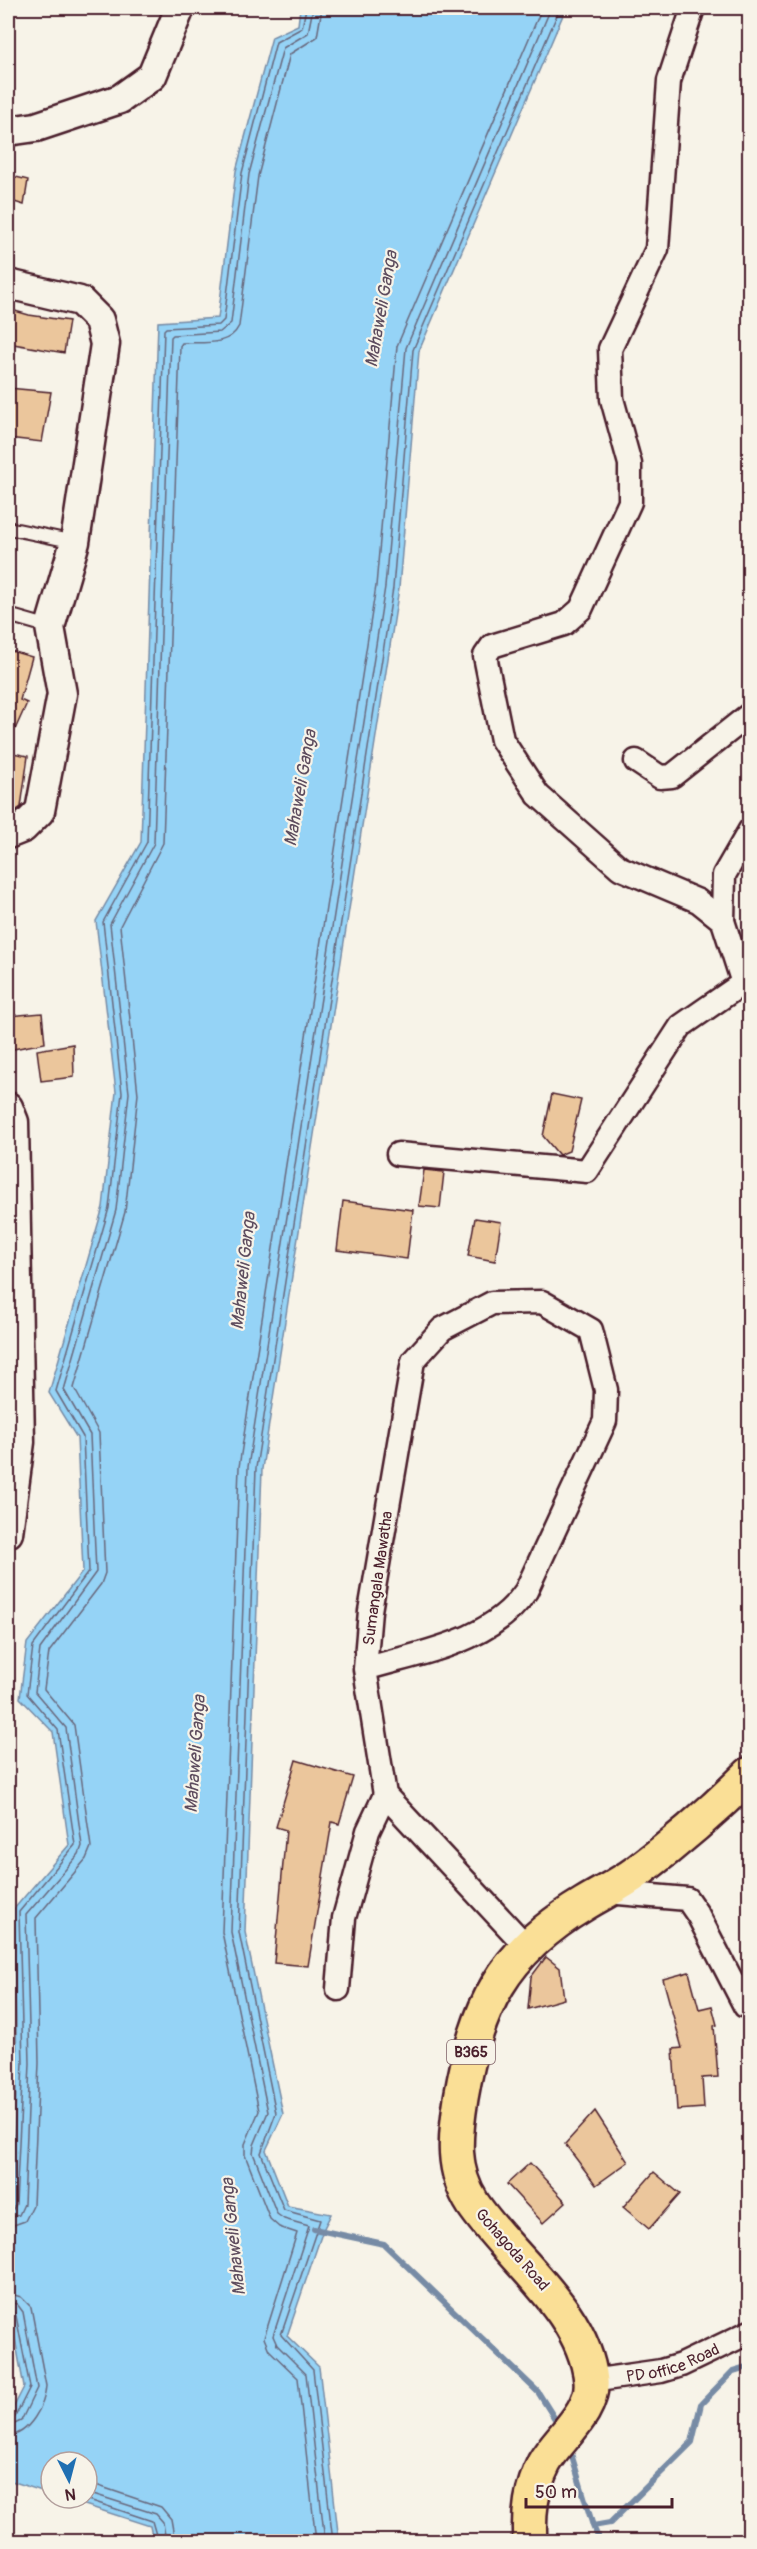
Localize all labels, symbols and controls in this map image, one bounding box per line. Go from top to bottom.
water label: Mahaweli Ganga [360,247,403,369]
water label: Mahaweli Ganga [279,726,322,848]
water label: Mahaweli Ganga [226,1210,261,1331]
street label: Sumangala Mawatha [359,1510,397,1647]
water label: Mahaweli Ganga [180,1693,211,1814]
road number: B365 [447,2040,495,2064]
water label: Mahaweli Ganga [216,2175,251,2297]
street label: Gohagoda Road [471,2204,553,2295]
street label: PD office Road [625,2339,723,2387]
north arrow [39,2450,99,2510]
scale bar [526,2471,672,2509]
text: 50 m [535,2481,577,2504]
text: N [64,2483,77,2504]

